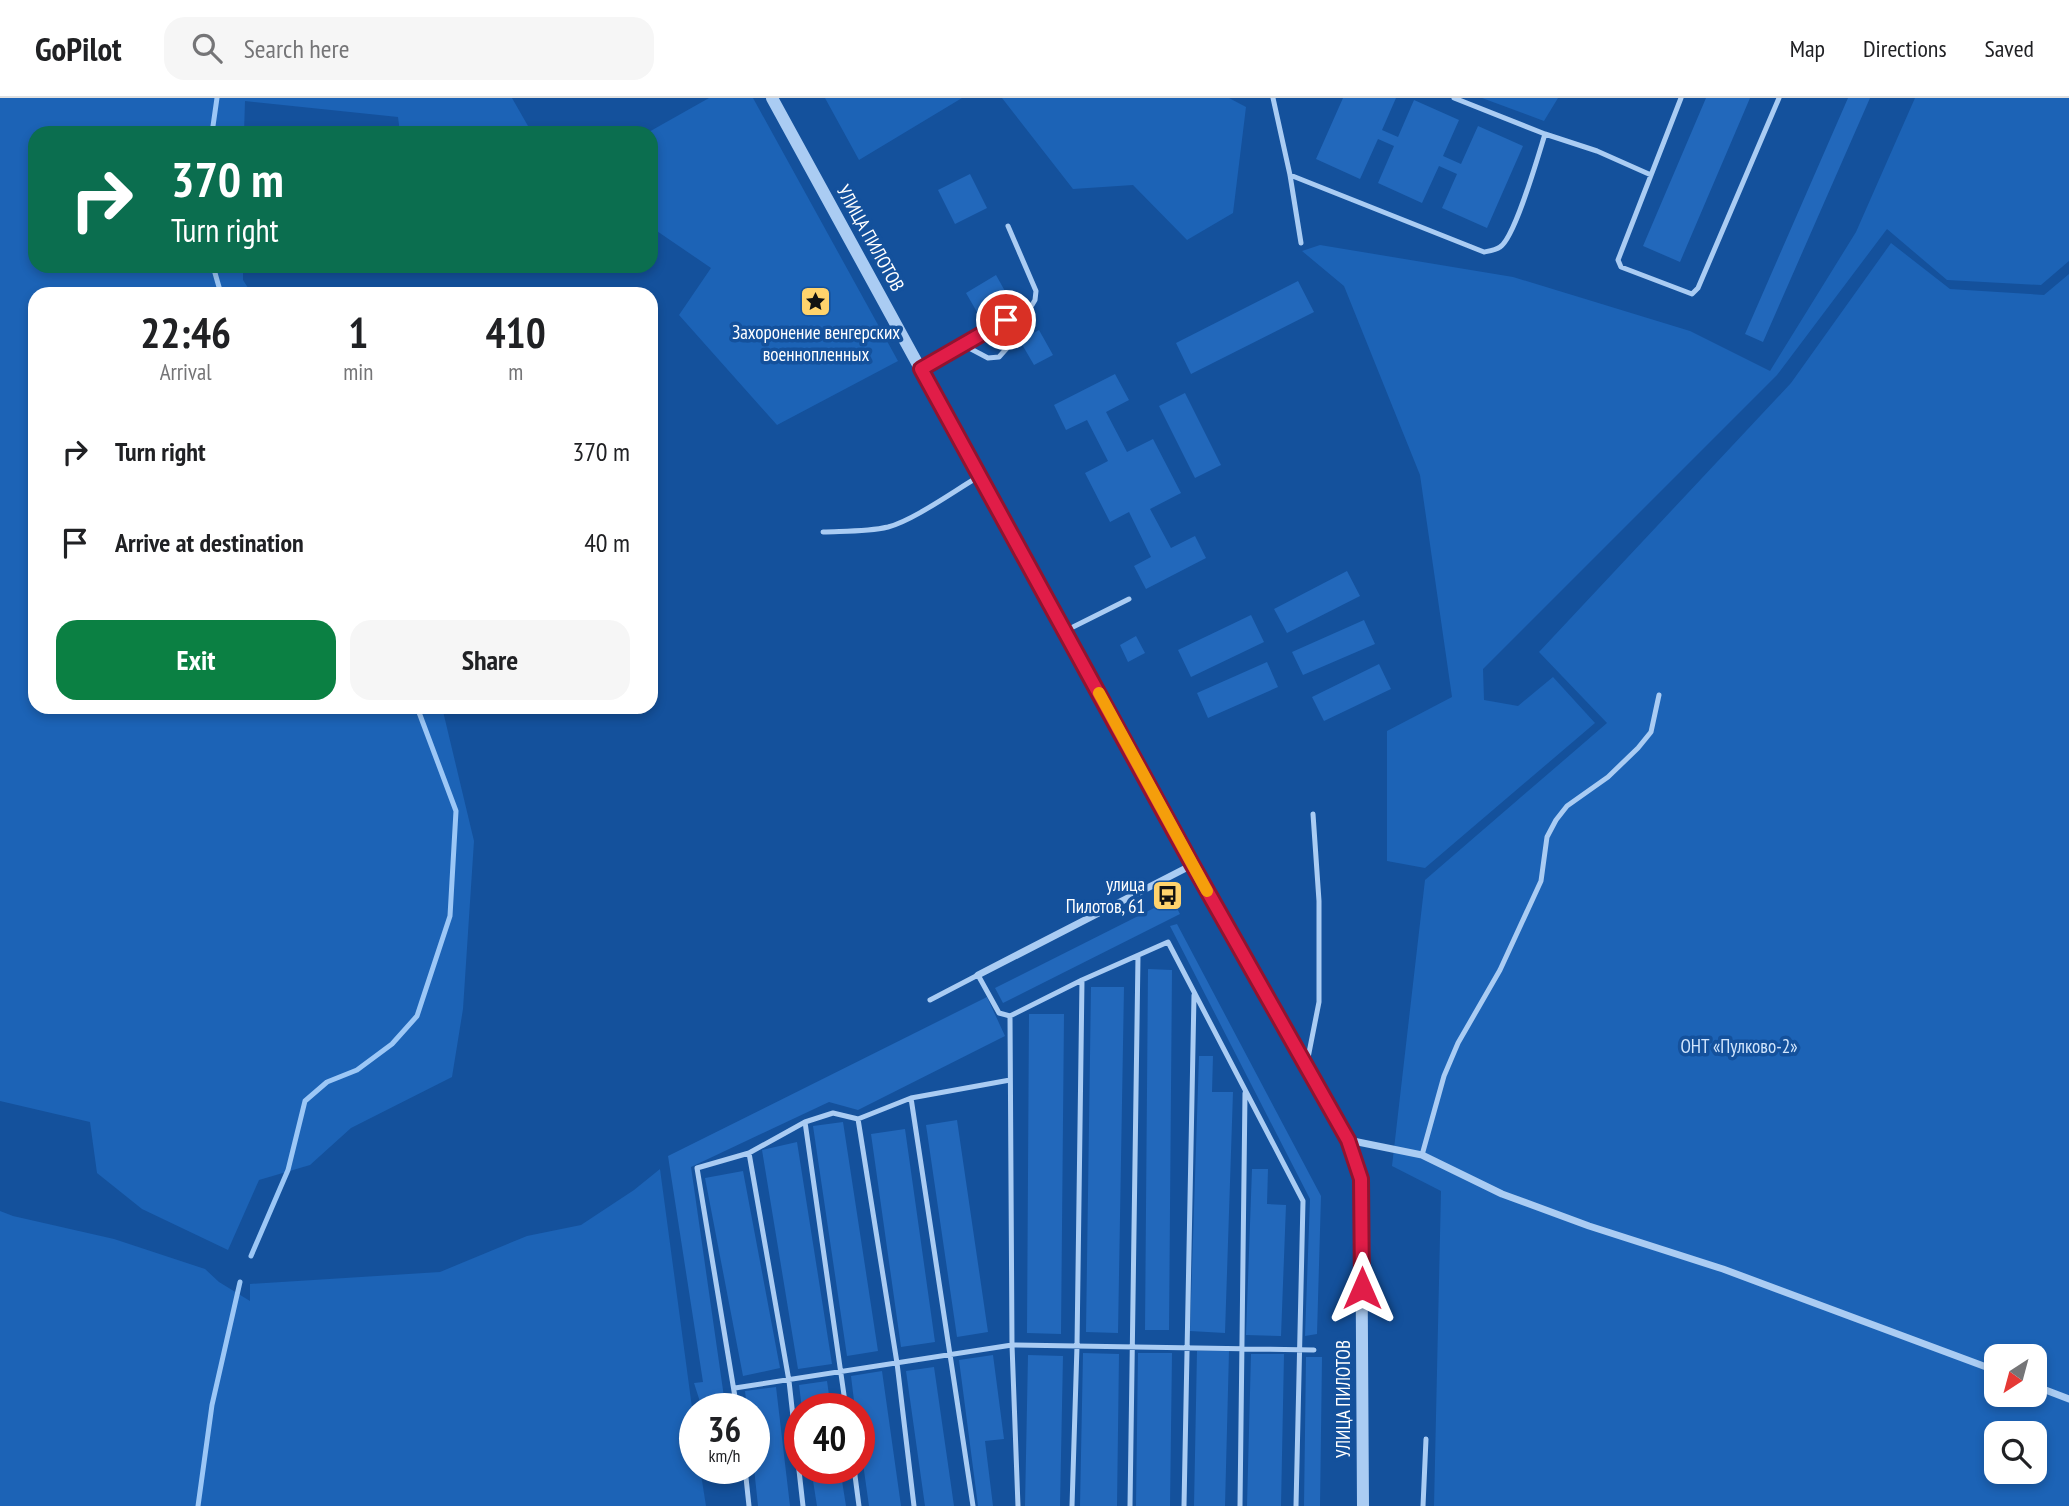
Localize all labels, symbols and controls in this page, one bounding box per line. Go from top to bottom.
search box [164,17,654,80]
text: GoPilot [35,27,122,70]
icon: search [188,29,226,67]
text: Search here [244,32,349,65]
text: Map [1790,33,1825,64]
text: Directions [1863,33,1947,64]
text: Saved [1985,33,2034,64]
text: 370 m [171,147,284,211]
icon: right [56,154,147,245]
street label: УЛИЦА ПИЛОТОВ [832,181,910,295]
text: Turn right [171,209,279,251]
place icon: Захоронение венгерских военнопленных [799,284,833,318]
pin [976,290,1036,350]
icon: arrive [987,301,1025,339]
text: 22:46 [140,305,231,360]
text: 1 [348,305,368,360]
text: 410 [486,305,546,360]
place label: Захоронение венгерских военнопленных [732,320,900,366]
text: Arrival [160,357,212,386]
text: min [343,357,373,386]
text: m [508,357,523,386]
icon: right [56,433,94,471]
text: Turn right [115,435,206,468]
text: 370 m [572,435,630,468]
icon: arrive [56,524,94,562]
text: Arrive at destination [115,526,304,559]
text: 40 m [584,526,630,559]
button: Exit [56,620,336,700]
button: Share [350,620,630,700]
place label: улица Пилотов, 61 [1066,872,1145,918]
bus stop icon: улица Пилотов, 61 [1151,878,1185,912]
park label: ОНТ «Пулково-2» [1680,1034,1798,1058]
position arrow [1325,1251,1399,1325]
street label: УЛИЦА ПИЛОТОВ [1331,1340,1355,1458]
north arrow [1984,1344,2048,1407]
map controls [1984,1344,2047,1484]
speed limit sign: 40 [784,1393,875,1484]
text: 36 [708,1406,741,1452]
button: search [1984,1421,2047,1484]
text: km/h [709,1444,740,1467]

